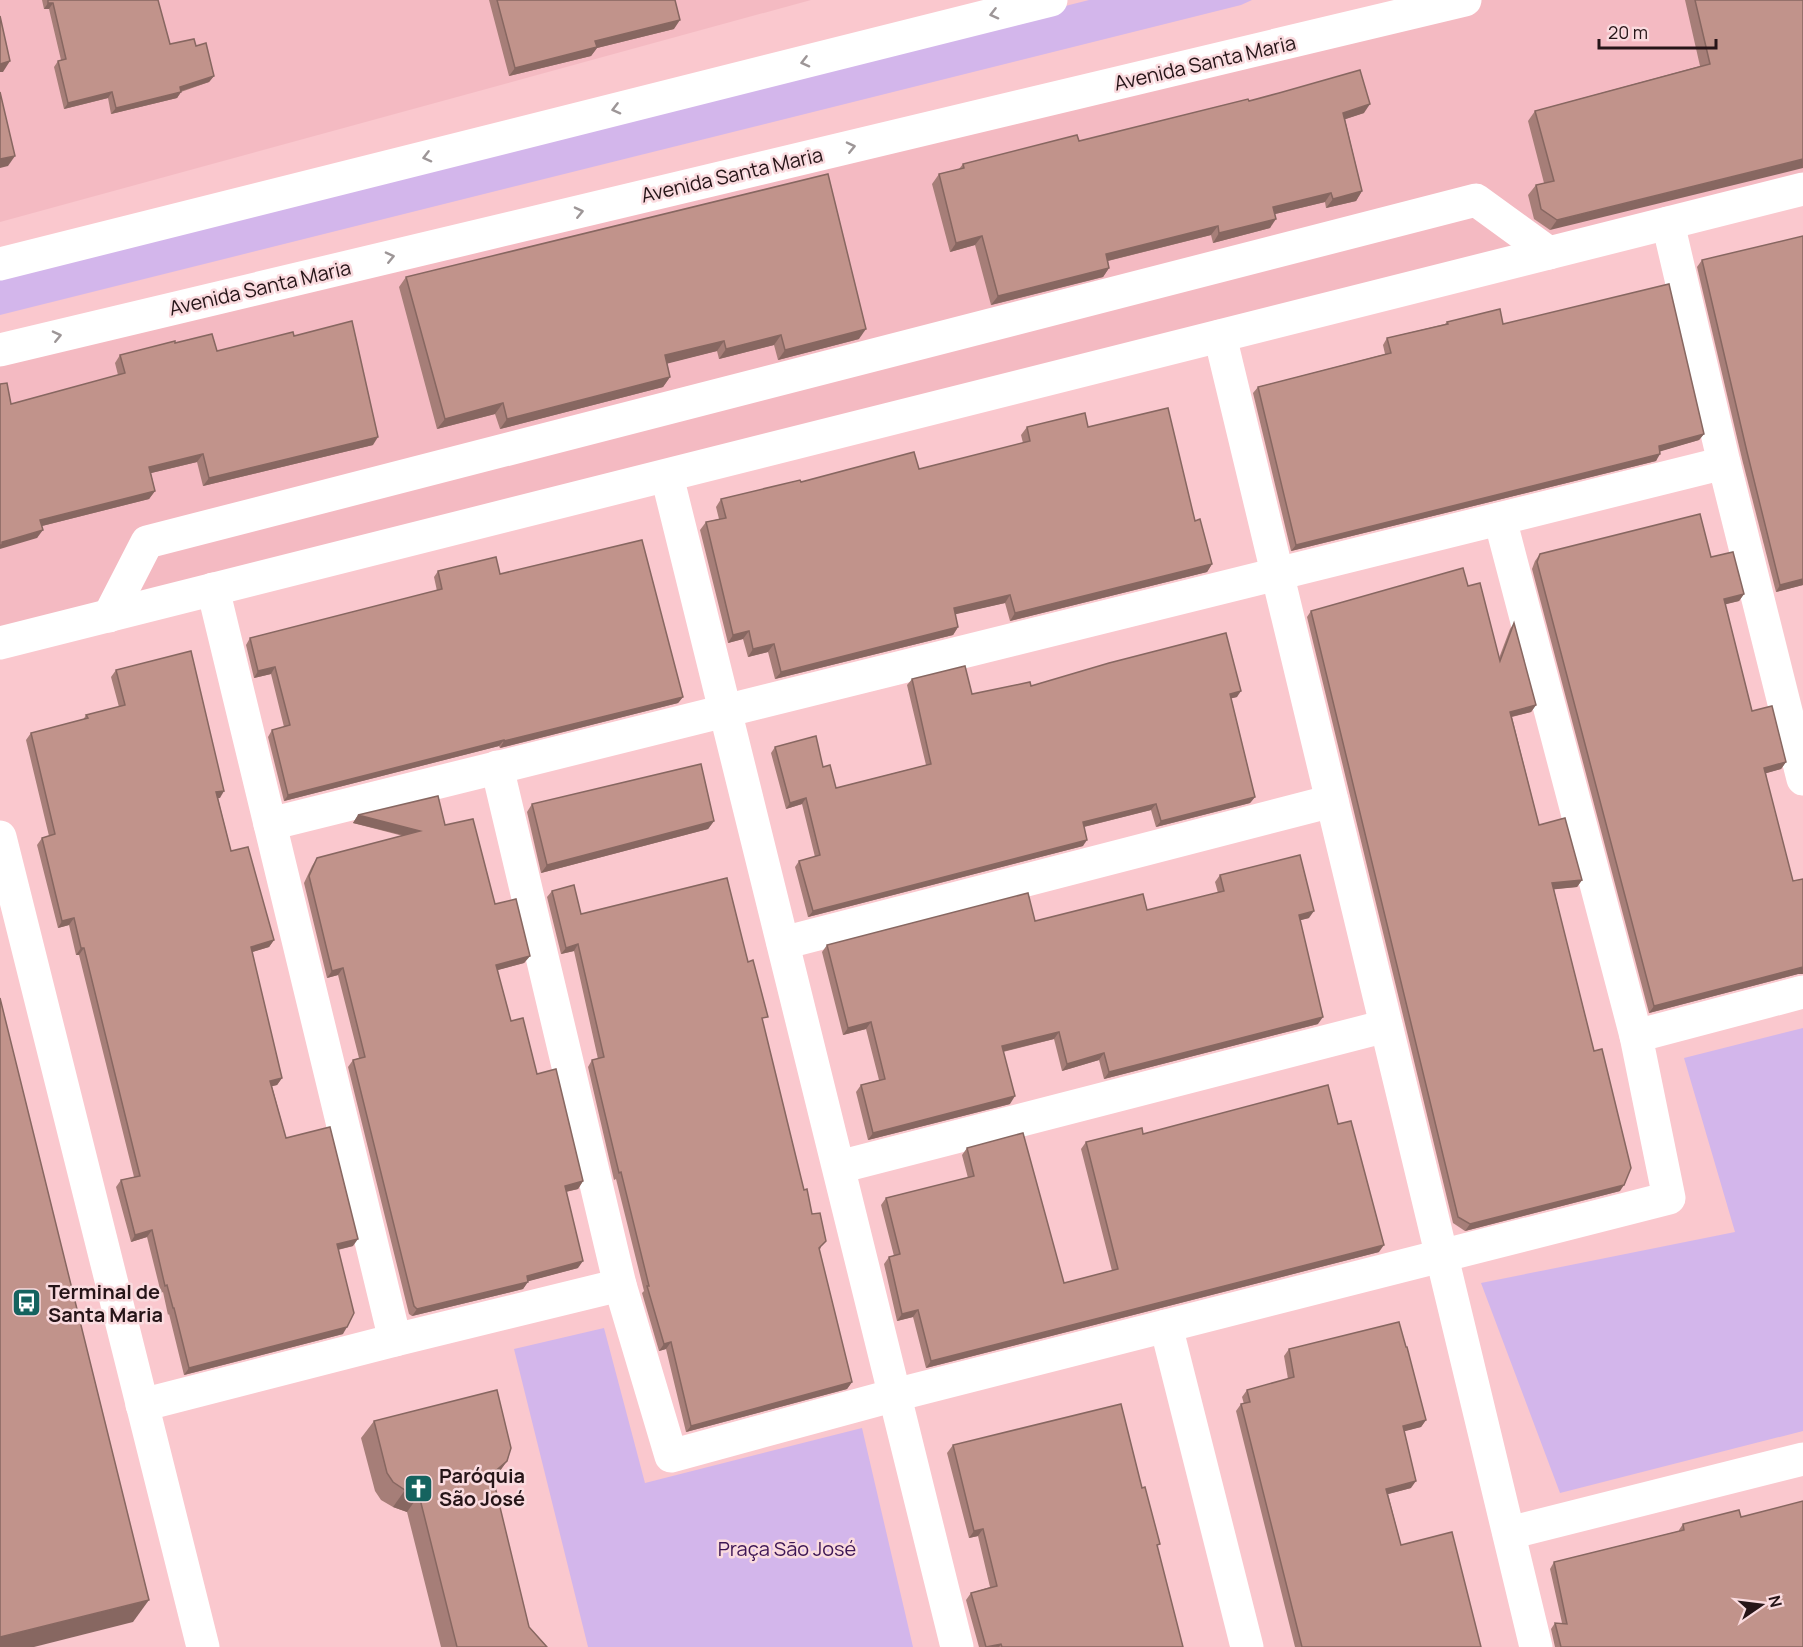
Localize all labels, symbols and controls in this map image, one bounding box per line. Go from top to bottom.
one-way arrow [990,7,1000,20]
scale bar [1599,12,1716,50]
text: 20 m [1608,20,1648,44]
street label: Avenida Santa Maria [1111,28,1298,97]
one-way arrow [801,54,811,67]
one-way arrow [611,102,621,115]
street label: Avenida Santa Maria [638,140,825,209]
one-way arrow [845,142,855,155]
one-way arrow [422,149,432,162]
one-way arrow [574,206,584,219]
one-way arrow [384,252,394,265]
street label: Avenida Santa Maria [166,253,353,322]
one-way arrow [52,331,62,344]
place label: Terminal de Santa Maria [48,1278,163,1328]
bus stop icon: Terminal de Santa Maria [11,1287,43,1319]
place label: Paróquia São José [439,1462,525,1512]
church icon: Paróquia São José [402,1472,434,1504]
park label: Praça São José [718,1535,856,1562]
north arrow [1731,1575,1791,1635]
text: N [1763,1593,1788,1610]

